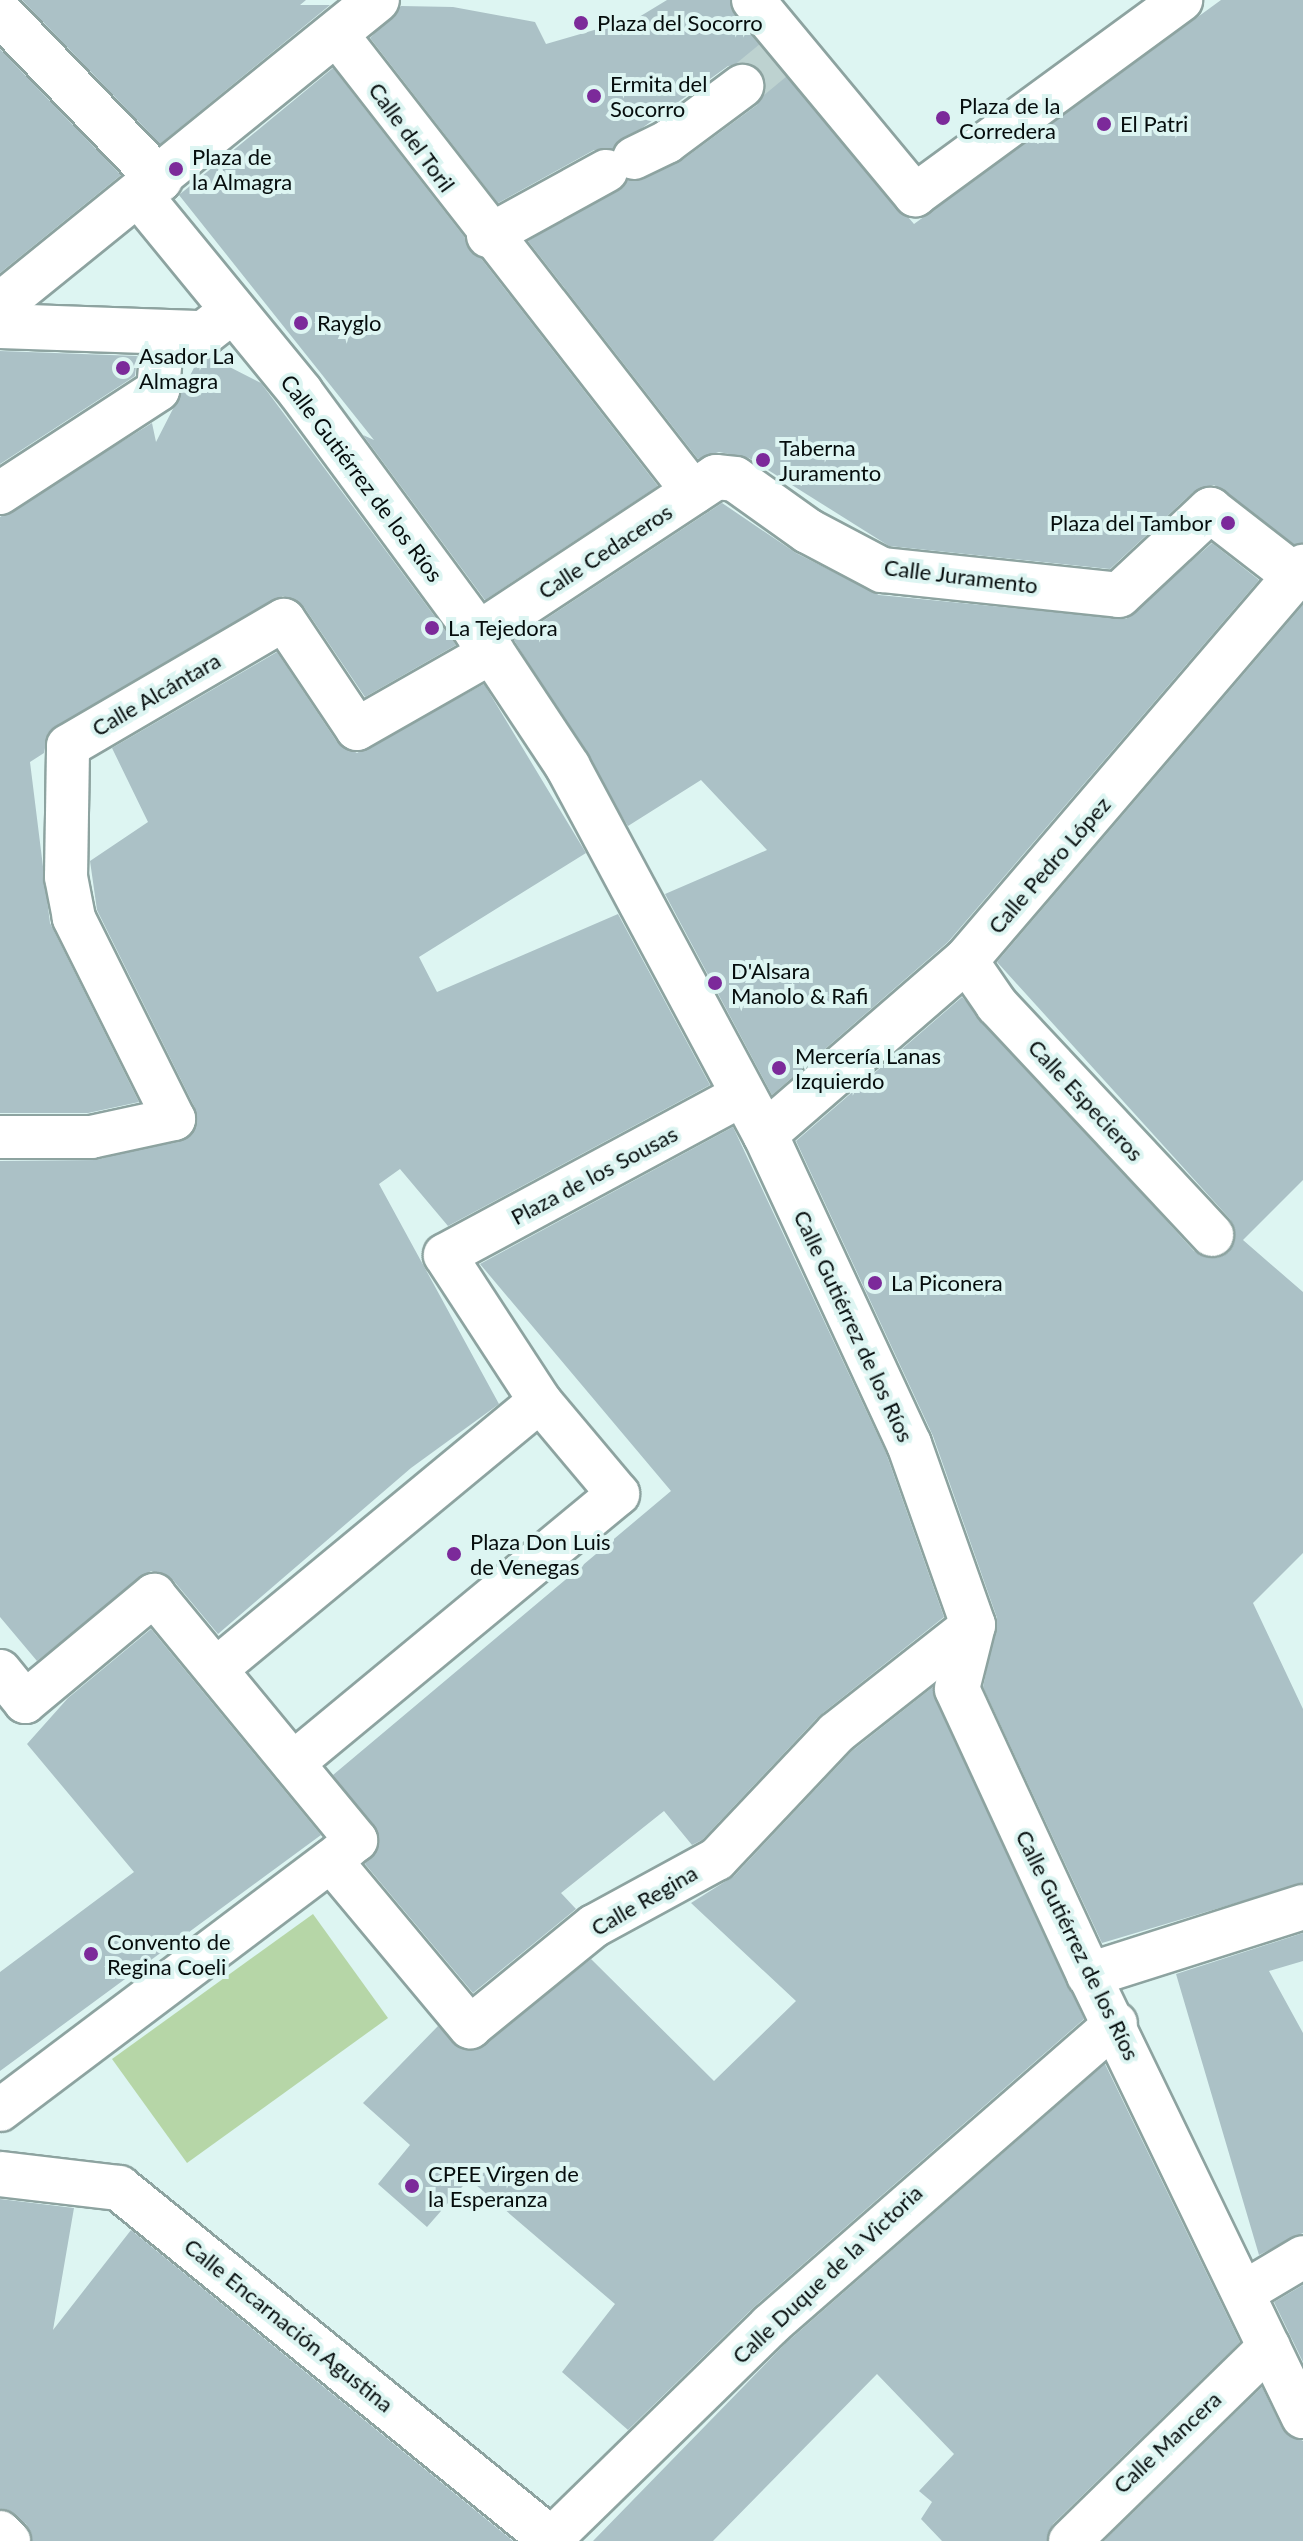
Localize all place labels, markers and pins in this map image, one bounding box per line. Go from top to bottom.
place label: Plaza del Socorro [597,10,763,36]
marker: Plaza del Socorro [572,14,590,32]
place label: Ermita del Socorro [610,70,707,122]
marker: Ermita del Socorro [585,87,603,105]
place label: Plaza de la Corredera [959,92,1060,144]
marker: Plaza de la Corredera [934,109,952,127]
place label: El Patri [1120,111,1188,137]
marker: El Patri [1095,115,1113,133]
place label: Plaza de la Almagra [192,143,293,194]
marker: Plaza de la Almagra [167,160,185,178]
place label: Rayglo [317,310,381,336]
marker: Rayglo [292,314,310,332]
place label: Asador La Almagra [139,342,235,394]
marker: Asador La Almagra [114,359,132,377]
place label: Taberna Juramento [779,434,881,486]
marker: Taberna Juramento [754,451,772,469]
place label: Plaza del Tambor [1049,510,1212,536]
marker: Plaza del Tambor [1219,514,1237,532]
place label: La Tejedora [448,615,558,641]
marker: La Tejedora [423,619,441,637]
place label: D'Alsara Manolo & Rafi [731,957,868,1008]
marker: D'Alsara Manolo & Rafi [706,974,724,992]
place label: Mercería Lanas Izquierdo [795,1042,941,1094]
marker: Mercería Lanas Izquierdo [770,1059,788,1077]
place label: La Piconera [891,1270,1003,1296]
marker: La Piconera [866,1274,884,1292]
place label: Plaza Don Luis de Venegas [470,1528,610,1580]
marker: Plaza Don Luis de Venegas [445,1545,463,1563]
place label: Convento de Regina Coeli [107,1928,231,1980]
marker: Convento de Regina Coeli [82,1945,100,1963]
place label: CPEE Virgen de la Esperanza [428,2160,580,2212]
marker: CPEE Virgen de la Esperanza [403,2177,421,2195]

